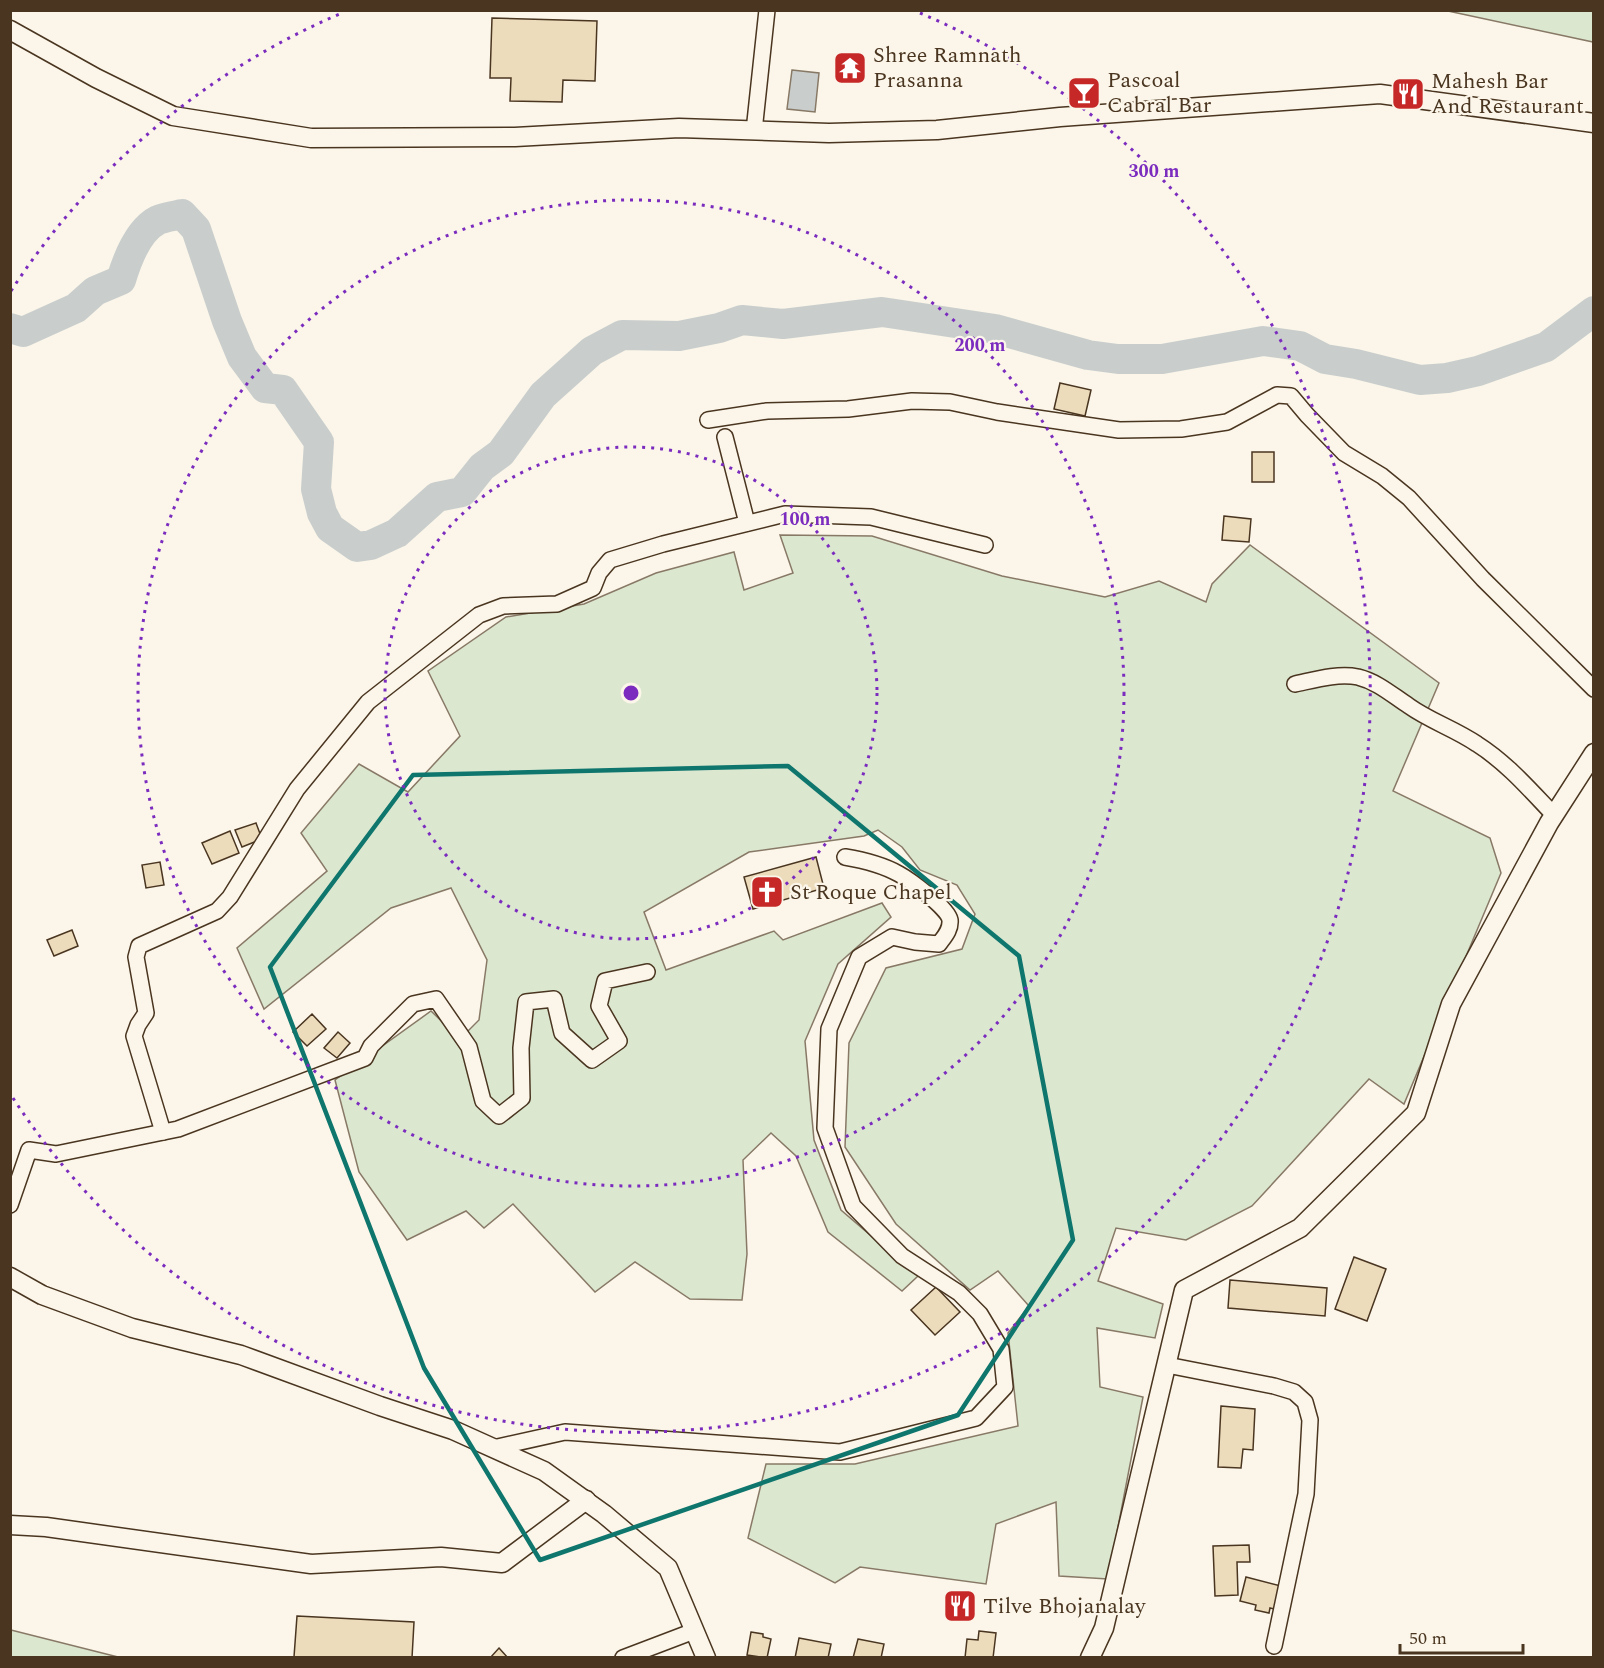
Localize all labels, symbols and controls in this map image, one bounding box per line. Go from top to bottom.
place label: Shree Ramnath Prasanna [873,39,1022,97]
temple icon: Shree Ramnath Prasanna [832,50,868,86]
place label: Pascoal Cabral Bar [1107,64,1212,122]
place label: Mahesh Bar And Restaurant [1431,65,1584,123]
bar icon: Pascoal Cabral Bar [1066,75,1102,111]
restaurant icon: Mahesh Bar And Restaurant [1390,76,1426,112]
text: 300 m [1128,158,1180,185]
text: 200 m [954,332,1006,359]
text: 100 m [779,506,831,533]
centre of rings [621,683,641,703]
church icon: St Roque Chapel [749,874,785,910]
place label: St Roque Chapel [790,876,952,909]
restaurant icon: Tilve Bhojanalay [942,1588,978,1624]
place label: Tilve Bhojanalay [983,1590,1147,1623]
scale bar [1400,1617,1523,1655]
text: 50 m [1409,1625,1447,1652]

